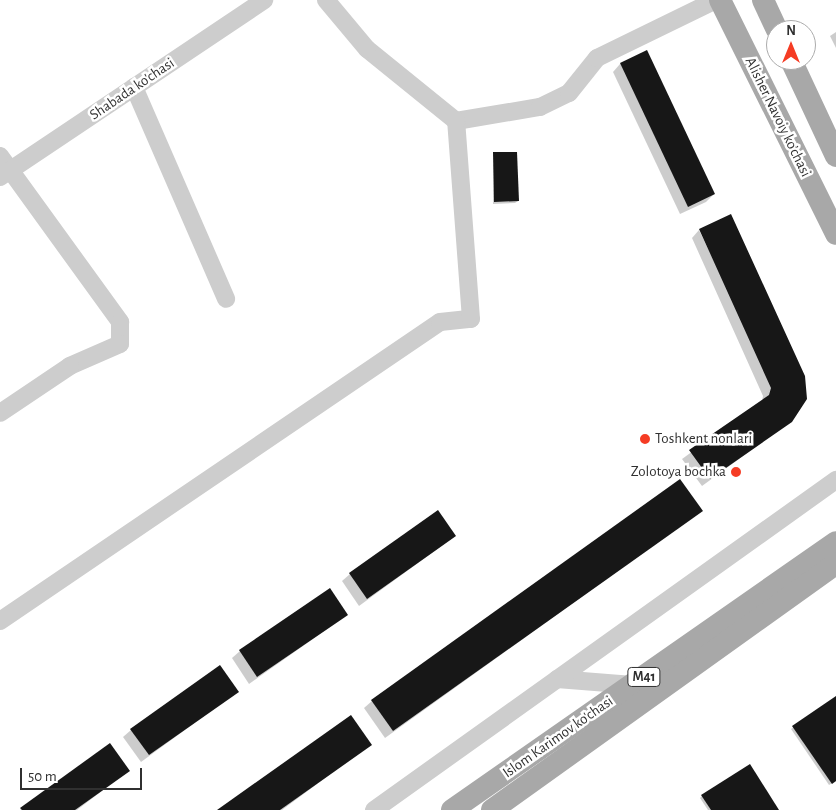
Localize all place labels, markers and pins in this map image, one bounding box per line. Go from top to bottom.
place label: Toshkent nonlari [655,430,752,448]
marker: Toshkent nonlari [639,433,651,445]
place label: Zolotoya bochka [631,463,726,481]
marker: Zolotoya bochka [730,466,742,478]

